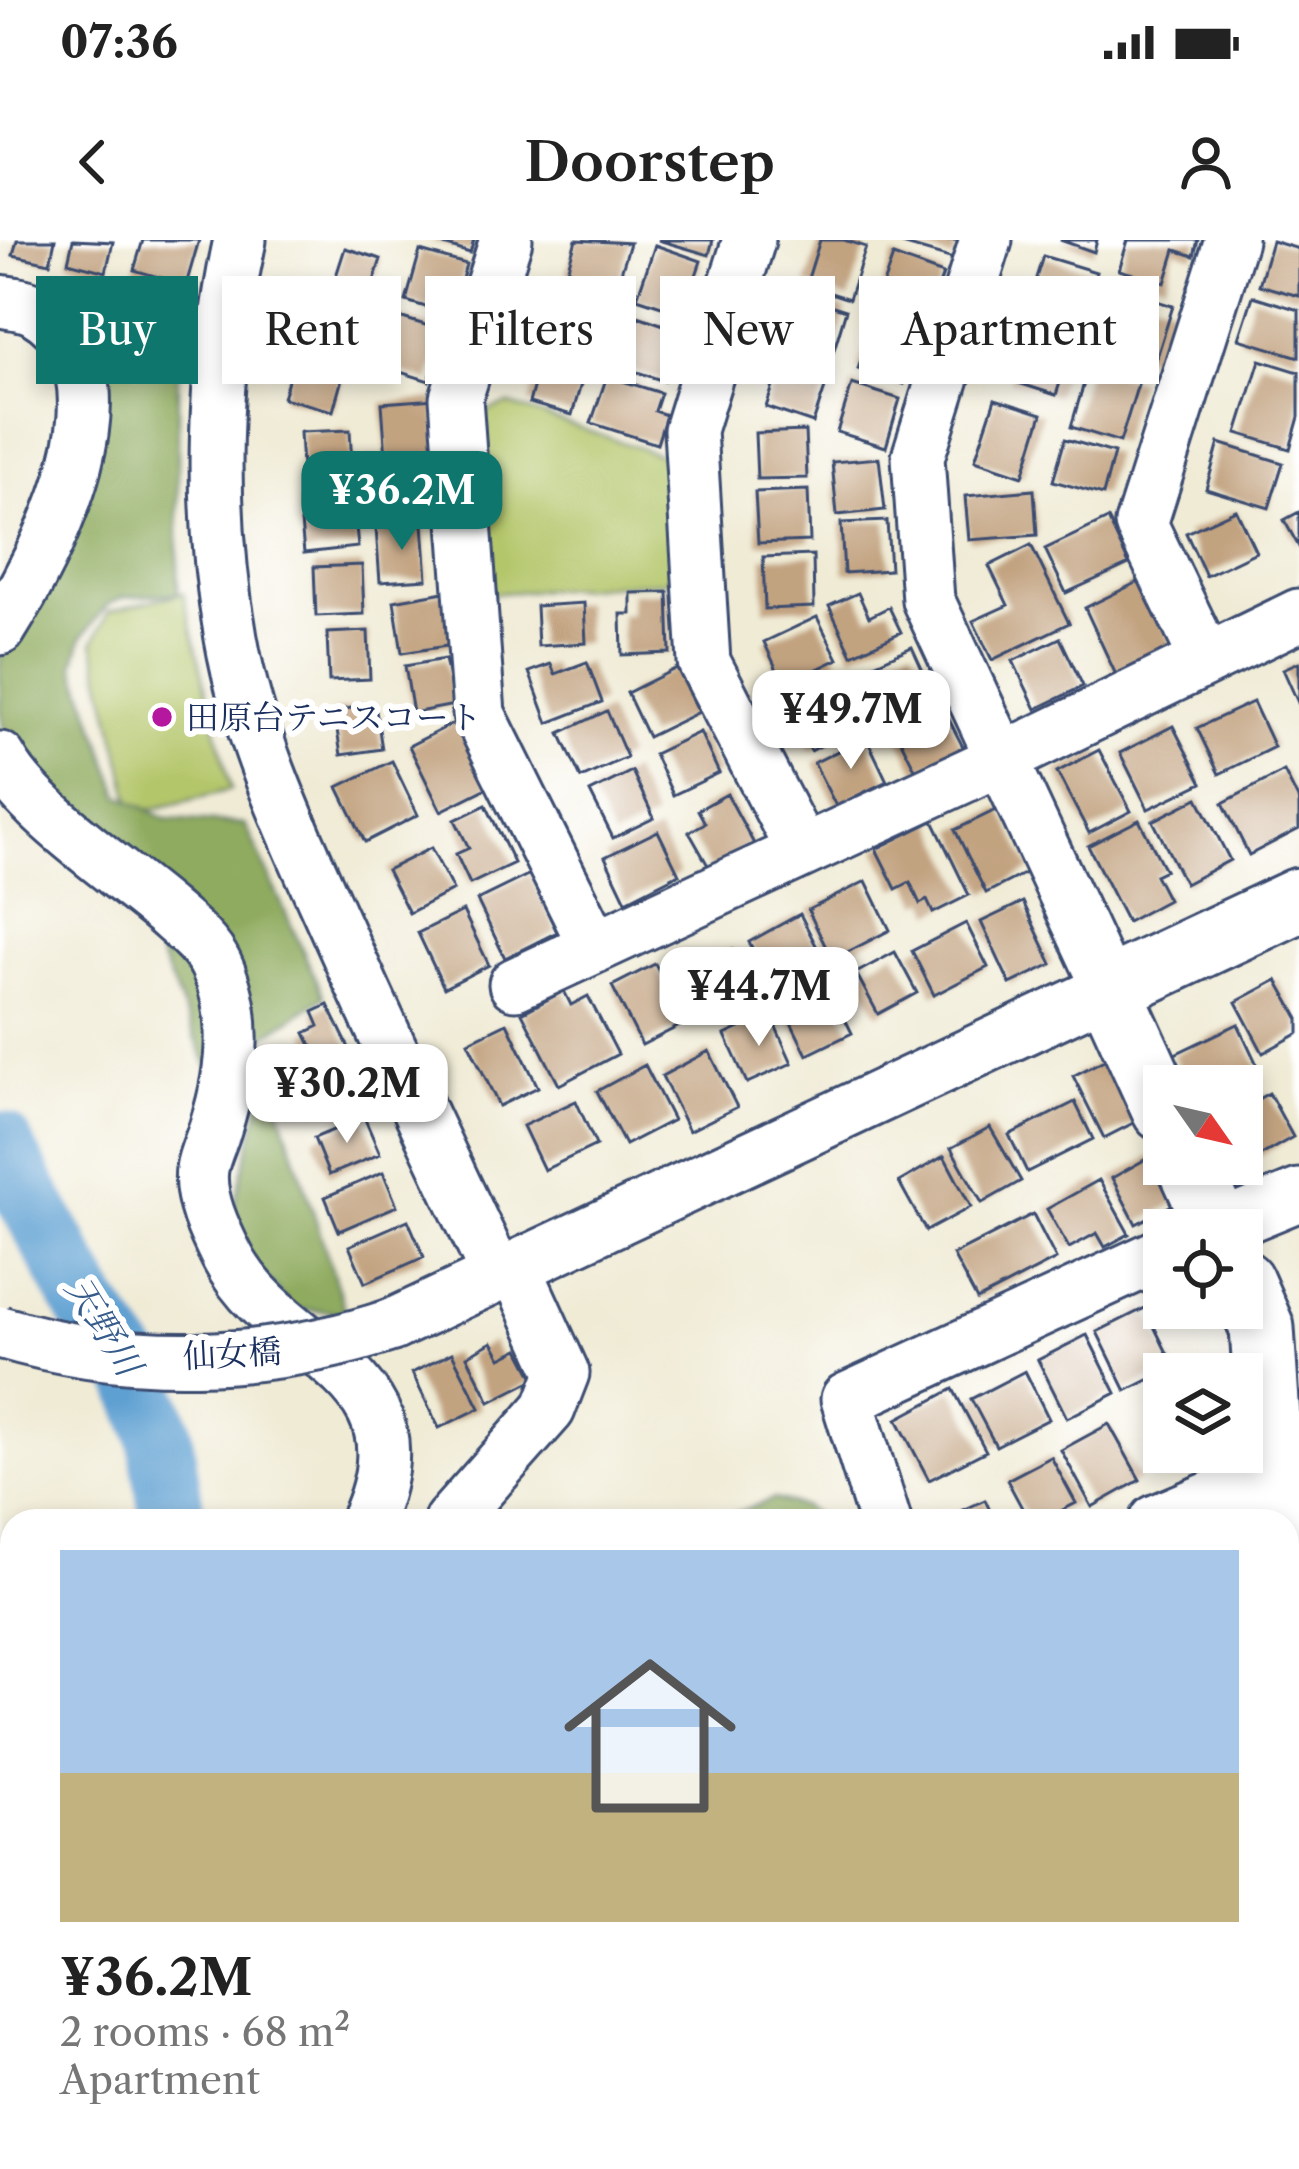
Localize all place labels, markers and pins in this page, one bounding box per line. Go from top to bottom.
pin: ¥36.2M [304,451,500,553]
pin: ¥49.7M [753,670,949,772]
place label: 田原台テニスコート [186,697,482,738]
marker: 田原台テニスコート [149,704,175,730]
pin: ¥44.7M [661,947,857,1049]
pin: ¥30.2M [249,1044,445,1146]

